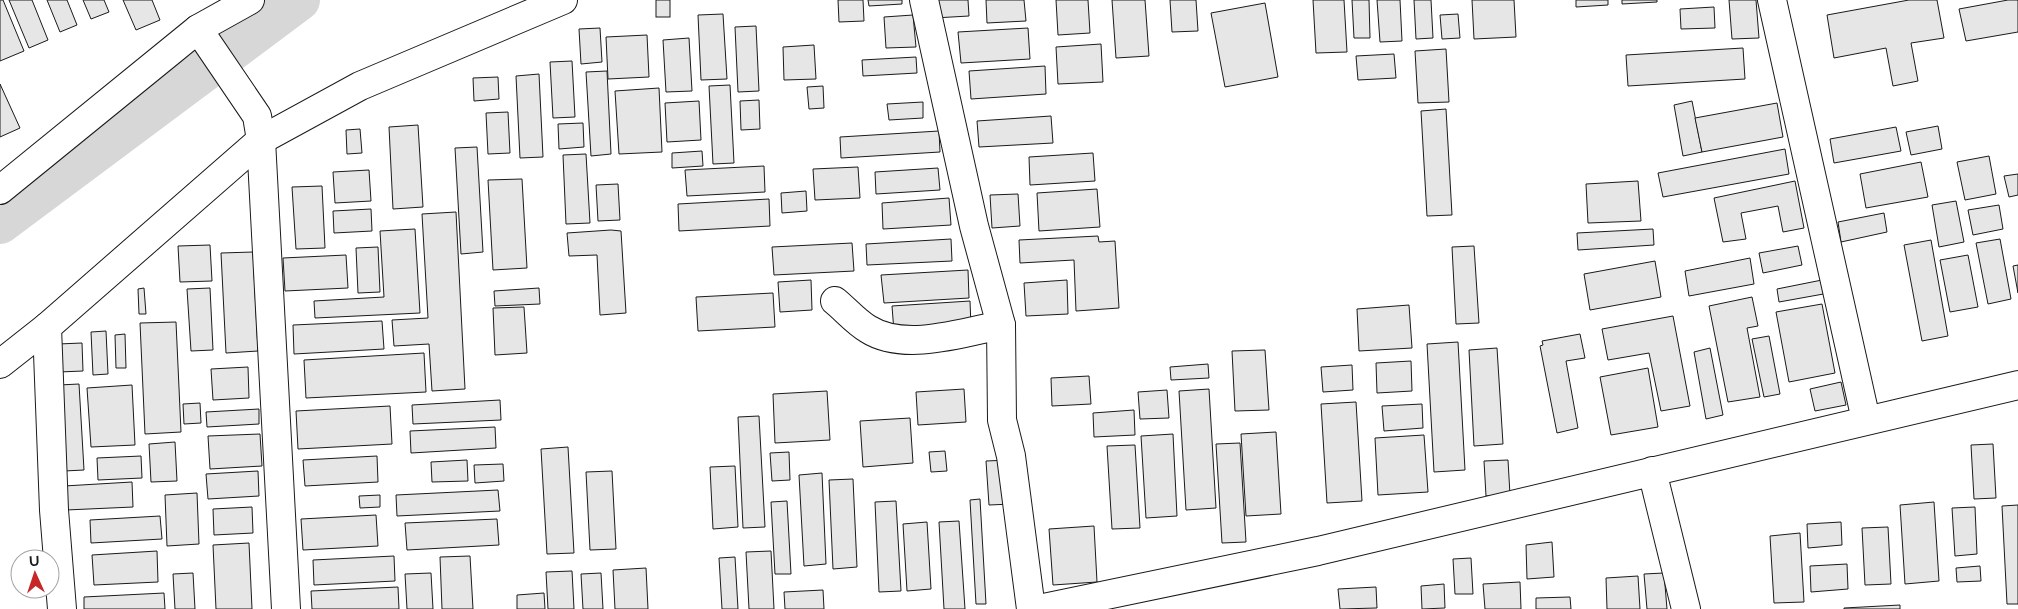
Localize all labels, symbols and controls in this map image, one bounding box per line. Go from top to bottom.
north arrow [10,549,60,599]
text: U [29,553,40,569]

